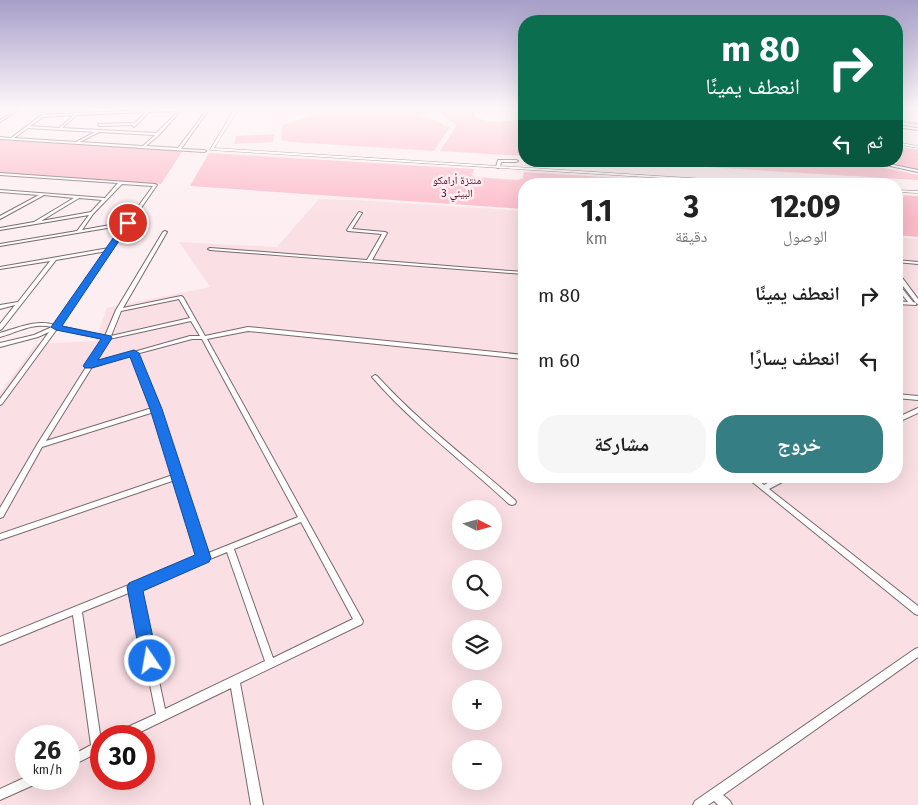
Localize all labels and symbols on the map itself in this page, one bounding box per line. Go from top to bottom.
park label: منتزة أرامكو البيئي 3 [433,173,481,202]
pin [107,202,149,244]
north arrow [452,500,502,550]
position arrow [123,634,175,686]
speed limit sign: 30 [90,725,155,790]

